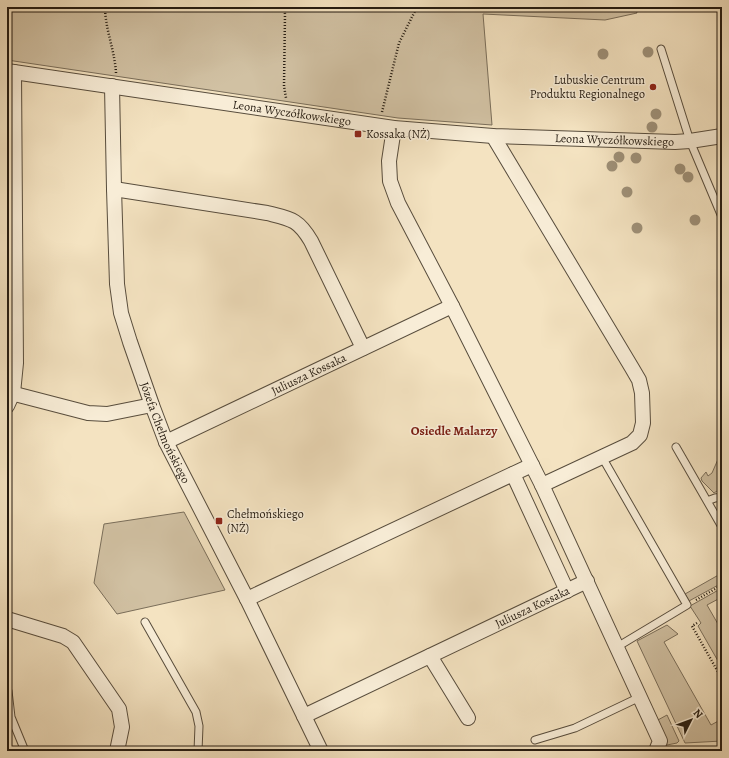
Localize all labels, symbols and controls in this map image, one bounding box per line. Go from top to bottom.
place label: Lubuskie Centrum Produktu Regionalnego [530,72,645,102]
marker: Lubuskie Centrum Produktu Regionalnego [648,82,658,92]
street label: Leona Wyczółkowskiego [232,96,352,130]
place label: Kossaka (NŻ) [366,126,430,142]
marker: Kossaka (NŻ) [353,129,363,139]
street label: Leona Wyczółkowskiego [555,130,674,150]
street label: Juliusza Kossaka [269,349,349,399]
street label: Józefa Chełmońskiego [137,380,194,486]
district label: Osiedle Malarzy [411,422,498,439]
place label: Chełmońskiego (NŻ) [227,506,304,536]
marker: Chełmońskiego (NŻ) [214,516,224,526]
street label: Juliusza Kossaka [492,582,573,632]
north arrow [671,700,711,740]
text: N [690,706,706,722]

